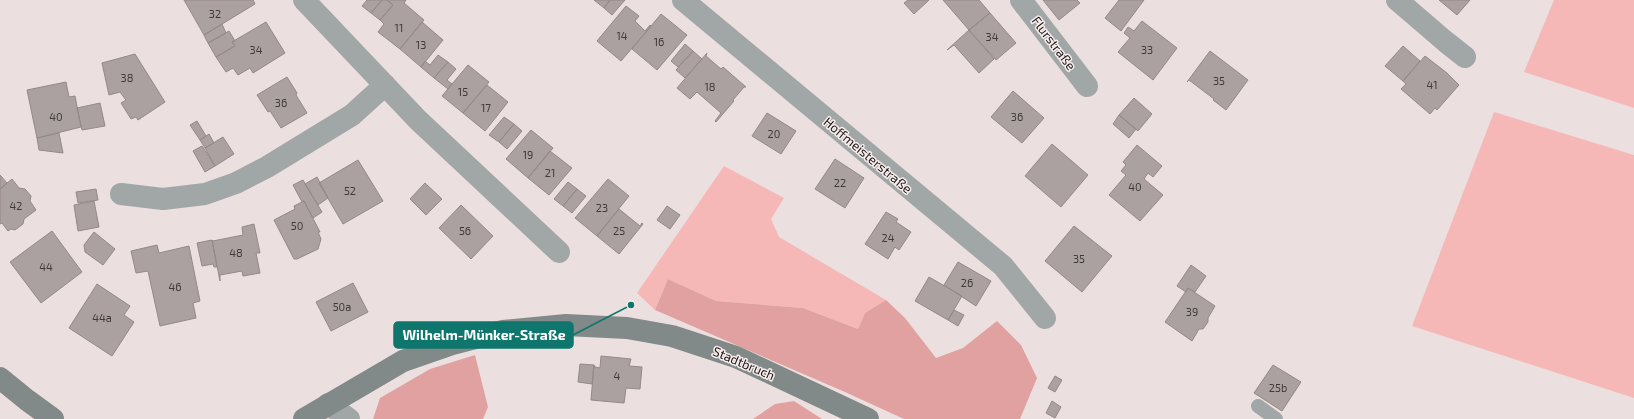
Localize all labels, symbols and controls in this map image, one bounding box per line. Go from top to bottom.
house number: 32 [209,7,221,20]
street label: Flurstraße [1029,13,1079,73]
house number: 11 [395,21,403,34]
house number: 14 [616,29,628,42]
house number: 34 [986,30,999,43]
house number: 16 [654,35,664,48]
house number: 13 [416,38,426,51]
house number: 34 [250,43,263,56]
house number: 33 [1141,43,1153,56]
house number: 38 [121,71,133,84]
house number: 35 [1213,74,1225,87]
house number: 41 [1426,78,1438,91]
house number: 18 [704,80,716,93]
house number: 15 [458,85,468,98]
house number: 36 [275,96,287,109]
house number: 17 [481,101,491,114]
house number: 40 [49,110,63,123]
house number: 36 [1011,110,1023,123]
street label: Hoffmeisterstraße [821,113,915,197]
house number: 20 [768,127,780,140]
house number: 19 [523,148,533,161]
house number: 21 [545,166,555,179]
house number: 22 [834,176,846,189]
house number: 40 [1128,180,1142,193]
house number: 52 [344,184,356,197]
house number: 42 [10,199,22,212]
house number: 23 [596,201,608,214]
house number: 50 [291,219,303,232]
house number: 56 [459,224,471,237]
house number: 25 [613,224,625,237]
house number: 24 [882,231,895,244]
house number: 48 [229,246,243,259]
house number: 35 [1073,252,1085,265]
house number: 44 [39,260,53,273]
house number: 26 [961,276,973,289]
house number: 46 [168,280,182,293]
house number: 50a [333,300,351,313]
house number: 39 [1186,305,1198,318]
house number: 44a [92,311,112,324]
callout: Wilhelm-Münker-Straße [394,322,573,348]
text: Wilhelm-Münker-Straße [402,326,566,343]
street label: Stadtbruch [711,343,777,383]
house number: 4 [614,369,621,382]
house number: 25b [1269,381,1287,394]

